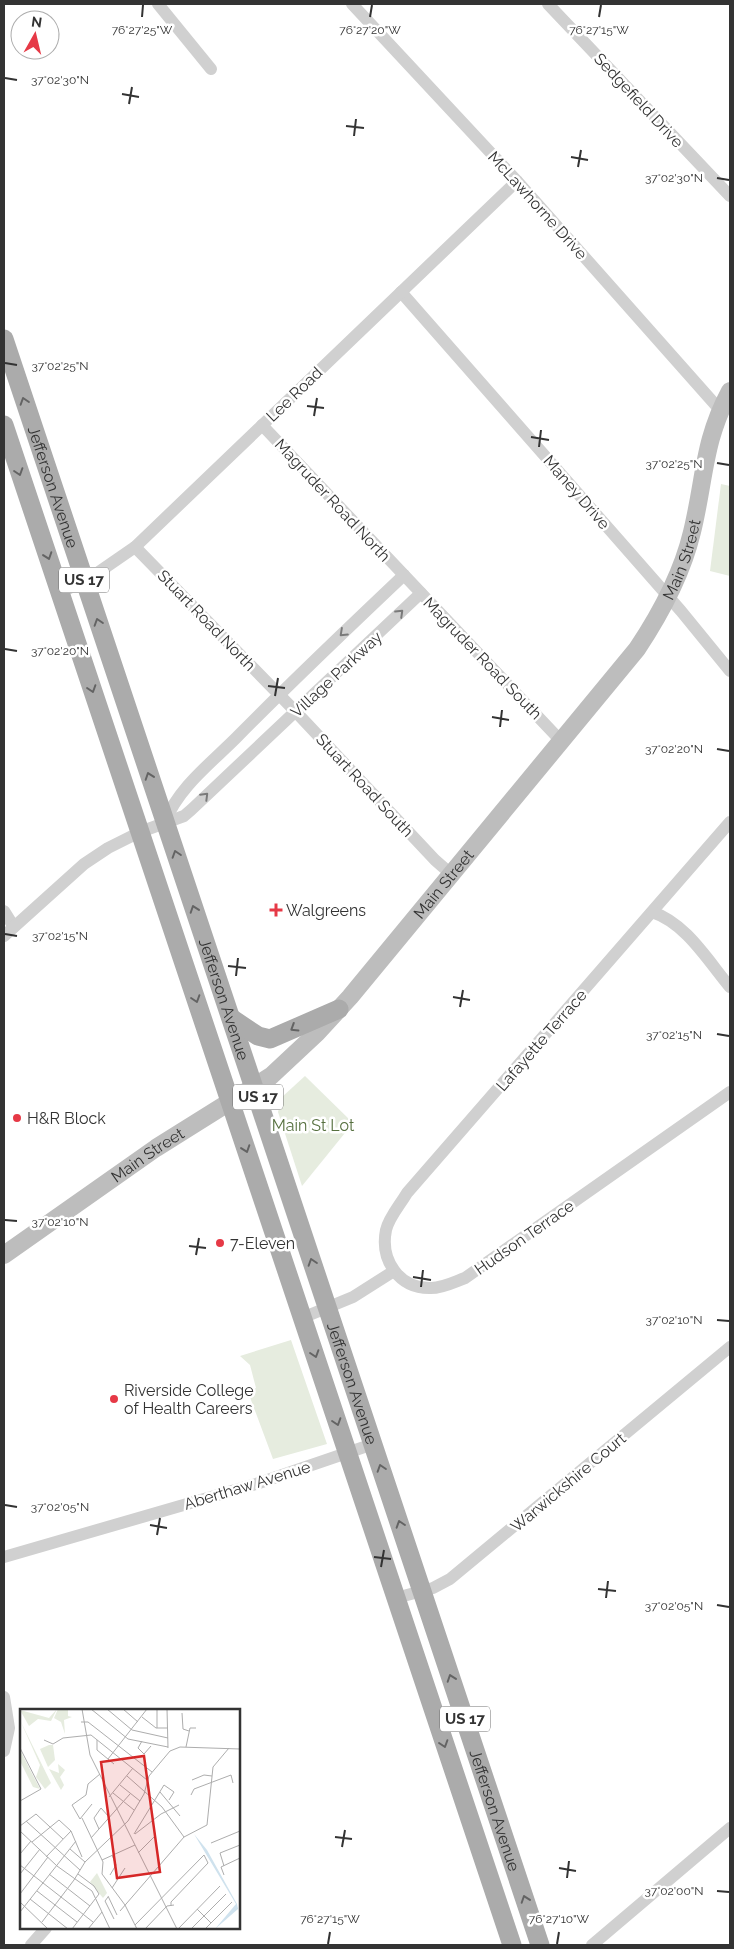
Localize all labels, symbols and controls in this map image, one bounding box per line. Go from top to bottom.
north arrow [10,10,60,60]
text: N [30,13,43,31]
text: 76°27'25"W [112,23,173,37]
text: 76°27'20"W [339,23,401,37]
text: 76°27'15"W [569,23,629,37]
street label: Sedgefield Drive [590,49,687,152]
text: 37°02'30"N [31,73,89,87]
street label: McLawhorne Drive [484,147,591,263]
text: 37°02'30"N [645,171,703,185]
text: 37°02'25"N [31,359,89,373]
street label: Lee Road [262,363,326,426]
one-way arrow [20,397,30,406]
street label: Jefferson Avenue [24,424,82,551]
street label: Magruder Road North [271,435,394,566]
street label: Maney Drive [539,452,614,533]
text: 37°02'25"N [645,457,703,471]
one-way arrow [13,467,23,475]
street label: Main Street [659,517,705,603]
one-way arrow [42,552,52,560]
street label: Stuart Road North [154,566,260,675]
road number: US 17 [59,568,109,592]
street label: Magruder Road South [419,593,546,723]
one-way arrow [395,610,404,619]
one-way arrow [94,618,104,626]
street label: Village Parkway [287,627,386,721]
one-way arrow [339,627,348,636]
text: 37°02'20"N [31,644,89,658]
one-way arrow [87,684,97,692]
street label: Stuart Road South [312,730,417,841]
text: 37°02'20"N [645,742,703,756]
one-way arrow [145,772,155,780]
one-way arrow [200,793,209,802]
street label: Main Street [410,845,478,923]
one-way arrow [172,851,182,859]
place label: Walgreens [286,901,366,920]
marker: Walgreens [270,904,282,916]
one-way arrow [190,905,200,913]
text: 37°02'15"N [32,929,88,943]
street label: Jefferson Avenue [195,936,253,1063]
street label: Lafayette Terrace [492,986,591,1095]
one-way arrow [190,994,200,1003]
one-way arrow [291,1022,300,1031]
text: 37°02'15"N [646,1028,702,1042]
road number: US 17 [233,1084,283,1110]
place label: H&R Block [27,1109,106,1128]
marker: H&R Block [11,1112,23,1124]
park label: Main St Lot [272,1116,355,1135]
street label: Main Street [108,1124,188,1187]
one-way arrow [240,1144,250,1153]
street label: Hudson Terrace [471,1196,578,1279]
text: 37°02'10"N [32,1215,88,1229]
place label: 7-Eleven [230,1234,295,1253]
marker: 7-Eleven [214,1237,226,1249]
one-way arrow [308,1258,318,1267]
text: 37°02'10"N [646,1313,702,1327]
street label: Jefferson Avenue [323,1320,381,1447]
one-way arrow [309,1350,319,1358]
place label: Riverside College of Health Careers [124,1381,254,1418]
marker: Riverside College of Health Careers [108,1393,120,1405]
one-way arrow [331,1417,341,1425]
street label: Warwickshire Court [507,1428,630,1536]
street label: Aberthaw Avenue [182,1457,313,1514]
one-way arrow [377,1464,387,1473]
text: 37°02'05"N [31,1500,89,1514]
one-way arrow [396,1521,406,1529]
text: 37°02'05"N [645,1599,703,1613]
one-way arrow [447,1675,457,1683]
road number: US 17 [440,1706,490,1732]
inset map [20,1709,240,1929]
one-way arrow [438,1739,448,1748]
street label: Jefferson Avenue [465,1747,524,1874]
text: 37°02'00"N [644,1884,704,1898]
one-way arrow [521,1895,531,1904]
text: 76°27'15"W [300,1912,360,1926]
text: 76°27'10"W [529,1912,590,1926]

